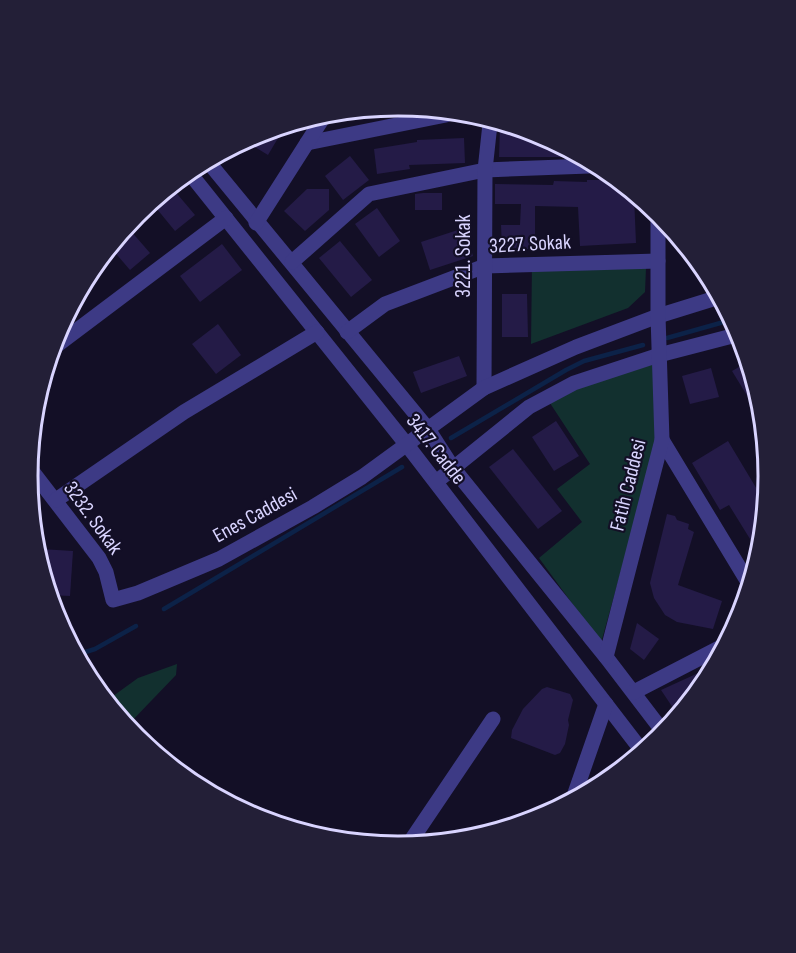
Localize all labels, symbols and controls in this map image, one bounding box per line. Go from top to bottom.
street label: 3221. Sokak [451,214,476,298]
street label: 3227. Sokak [488,229,572,259]
street label: 3417. Cadde [401,409,471,489]
street label: Fatih Caddesi [605,437,651,533]
street label: 3232. Sokak [58,477,128,559]
street label: Enes Caddesi [209,482,301,548]

